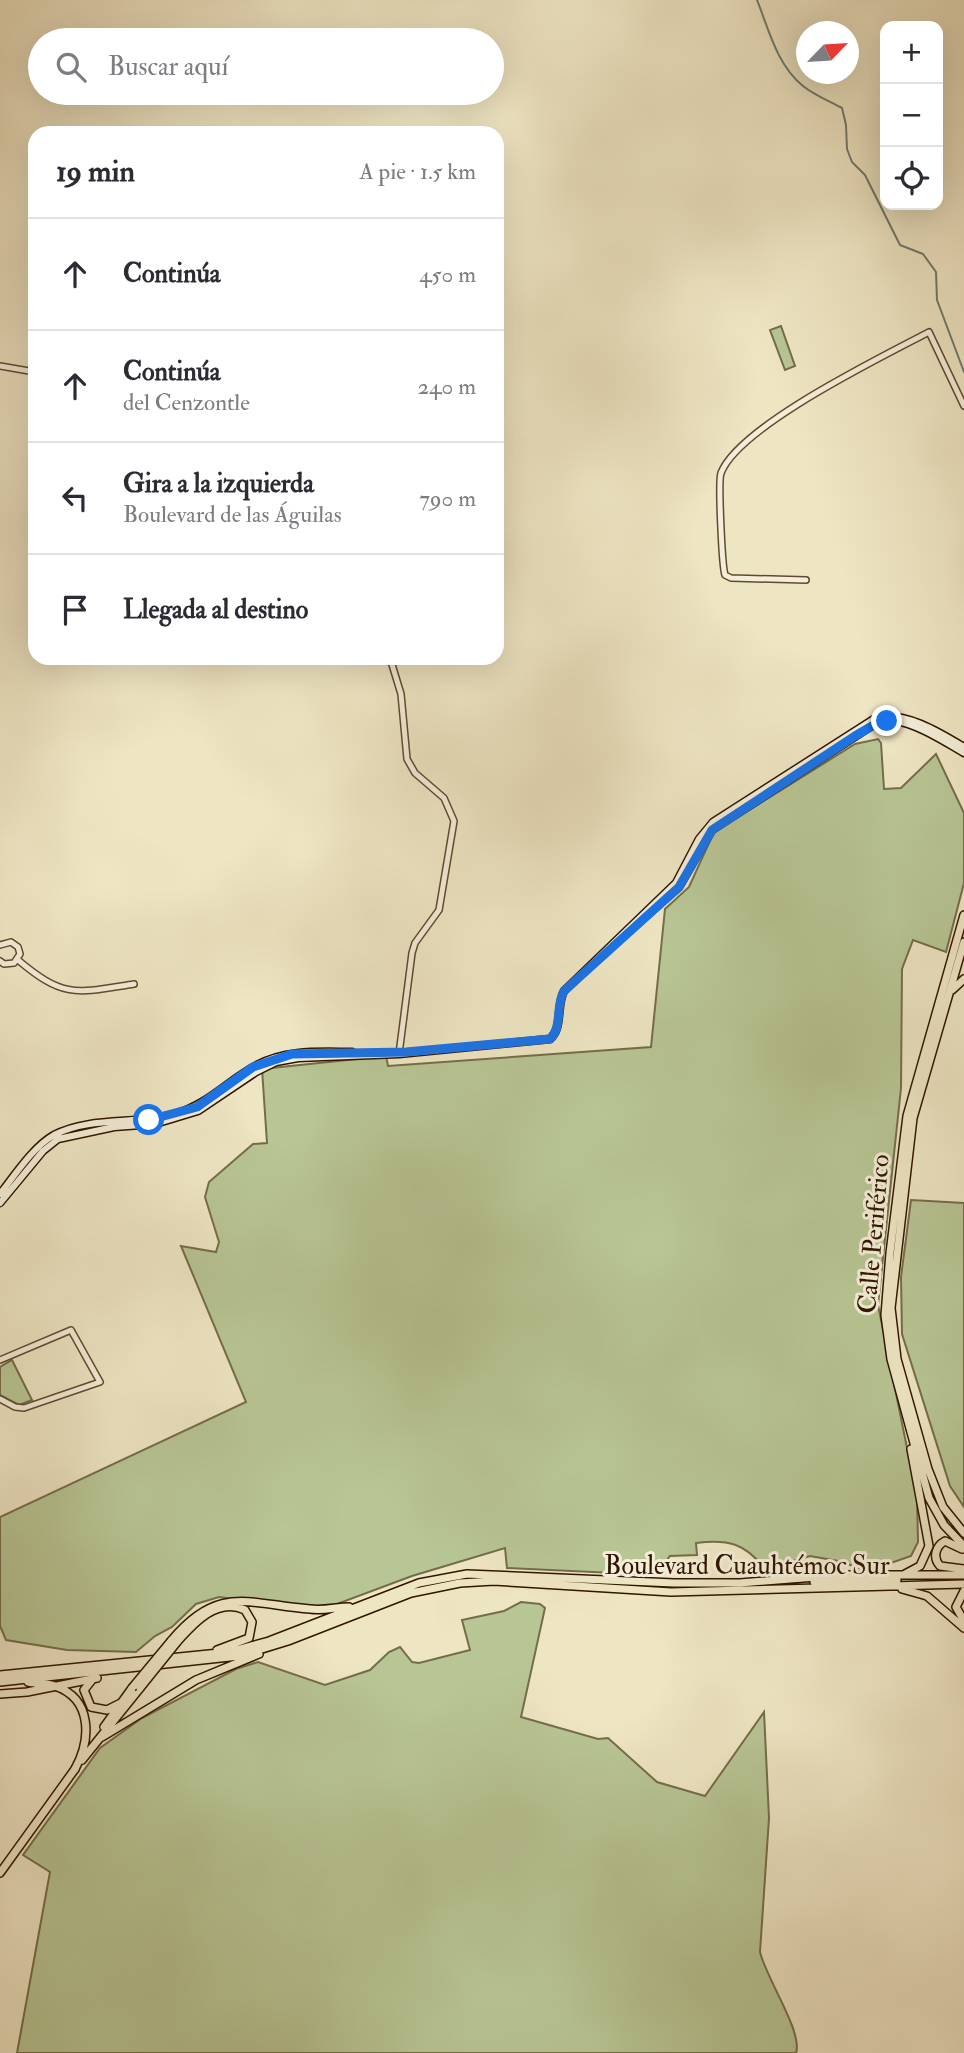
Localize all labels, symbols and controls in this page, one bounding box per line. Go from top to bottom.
north arrow [796,21,859,84]
map controls [880,21,943,210]
button: + [880,21,943,84]
search box [28,28,504,105]
icon: search [52,48,90,86]
text: Buscar aquí [108,51,228,83]
button: − [880,84,943,147]
button: locate [880,147,943,210]
text: 19 min [56,153,135,190]
text: A pie · 1.5 km [359,157,476,186]
icon: ahead [56,255,94,293]
text: Continúa [123,258,221,290]
text: 450 m [419,260,476,289]
text: Continúa [123,356,221,388]
icon: ahead [56,367,94,405]
text: 240 m [417,372,476,401]
text: del Cenzontle [123,388,250,417]
text: Gira a la izquierda [123,468,314,500]
icon: left [56,479,94,517]
text: 790 m [419,484,476,513]
text: Boulevard de las Águilas [123,500,342,529]
icon: arrive [56,591,94,629]
text: Llegada al destino [123,594,308,626]
route end [871,705,902,736]
route start [133,1104,164,1135]
street label: Calle Periférico [851,1153,897,1315]
street label: Boulevard Cuauhtémoc Sur [604,1550,890,1582]

